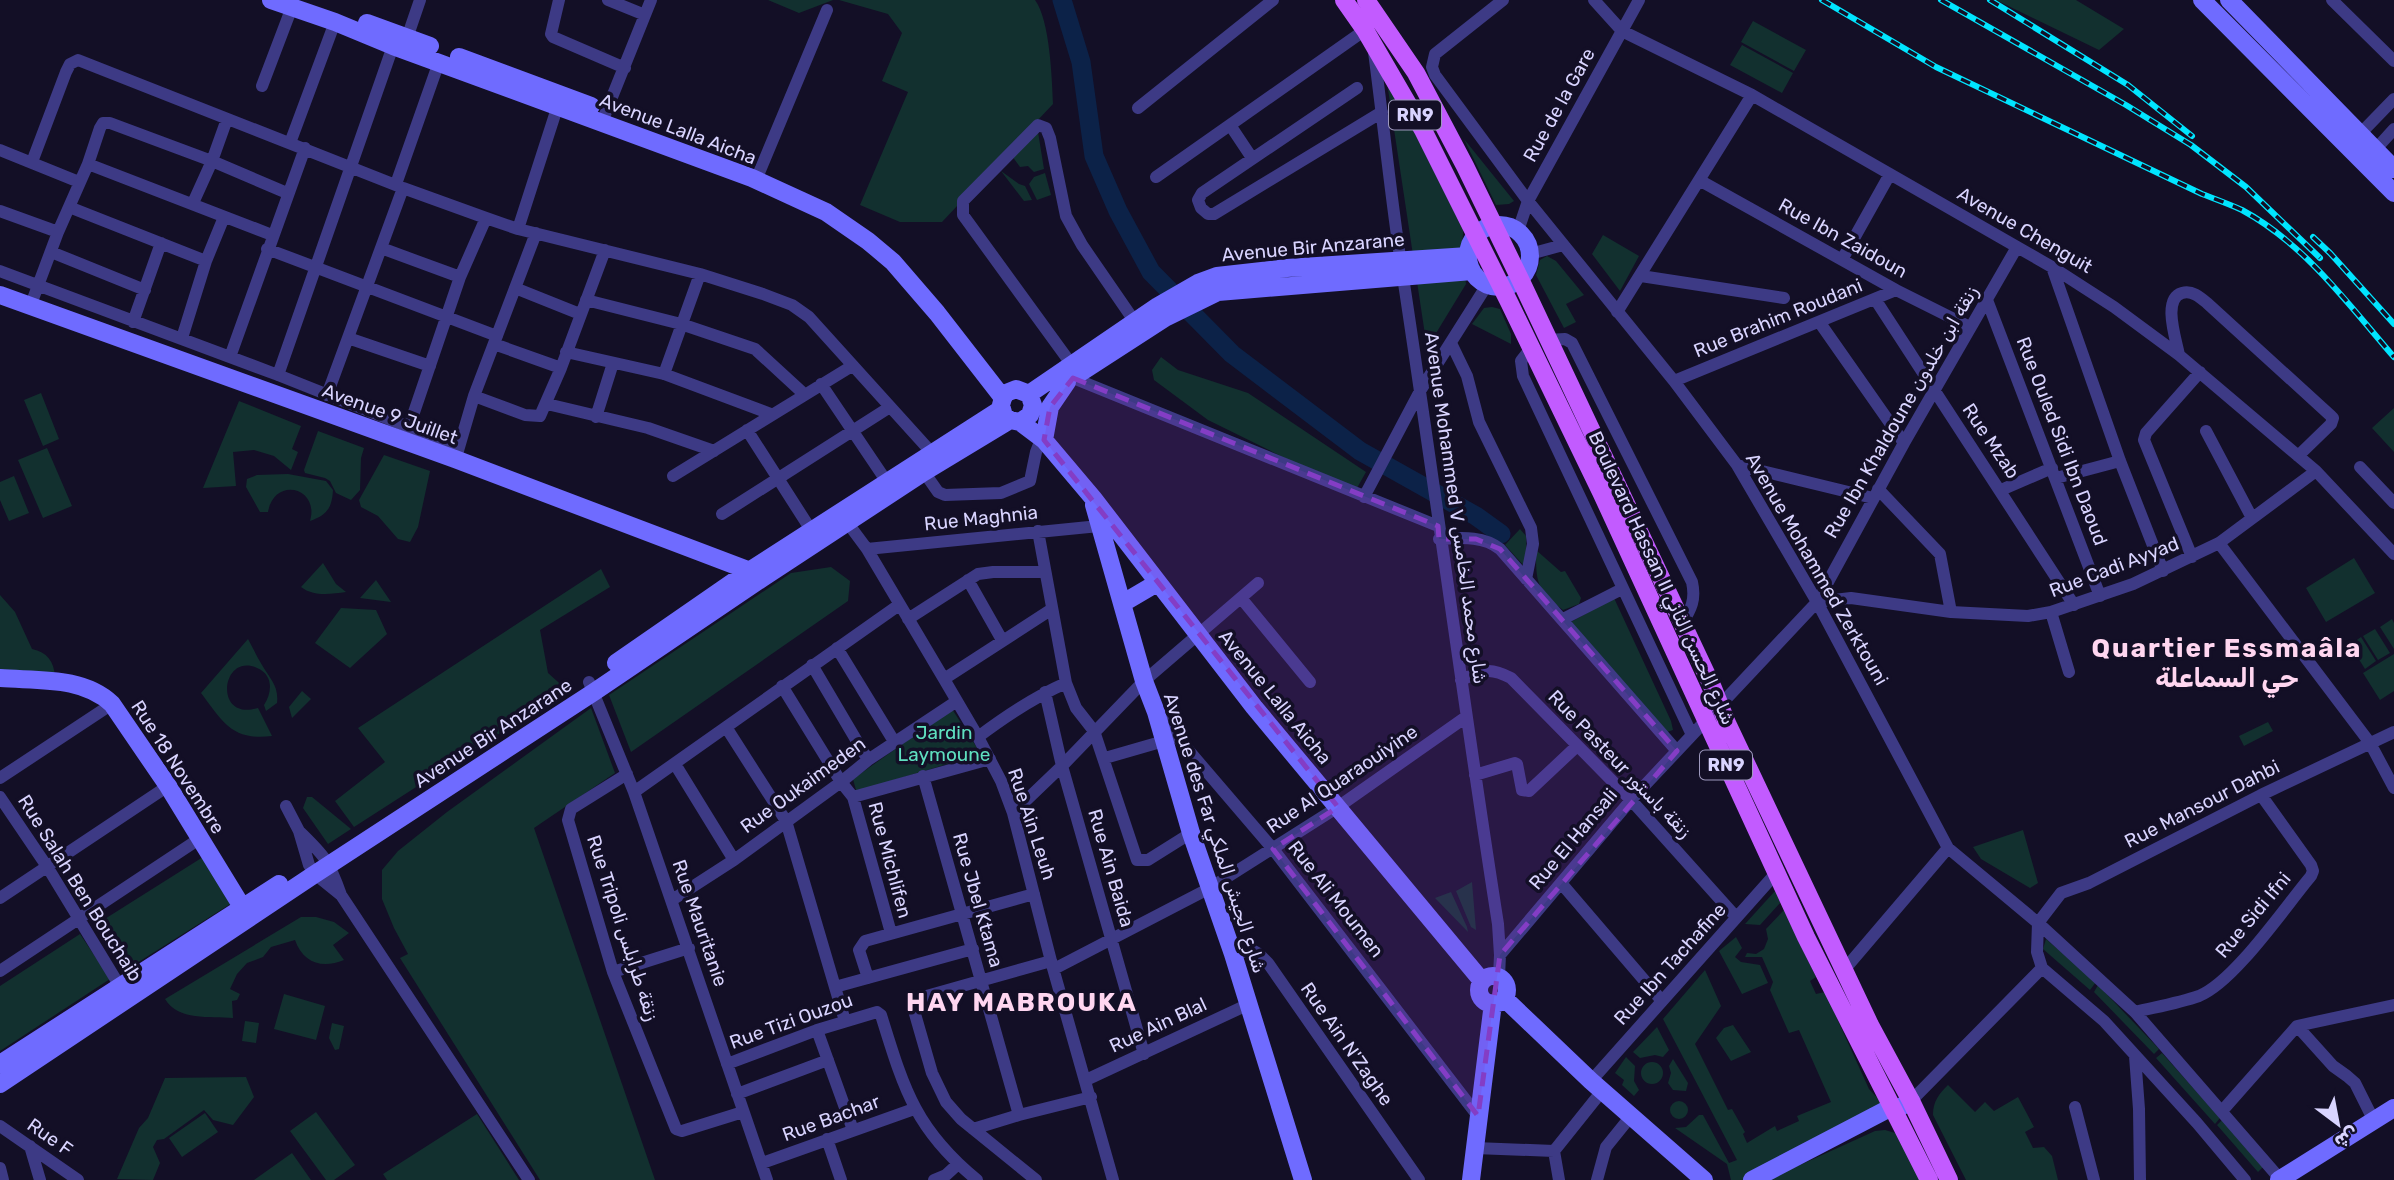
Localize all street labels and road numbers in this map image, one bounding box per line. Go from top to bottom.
street label: Rue de la Gare [1518,44,1600,166]
street label: Avenue Lalla Aicha [596,88,760,170]
road number: RN9 [1389,100,1441,130]
street label: Avenue Chenguit [1953,182,2097,278]
street label: Rue Ibn Zaidoun [1775,193,1911,283]
street label: Avenue Bir Anzarane [1221,228,1405,266]
street label: Rue Brahim Roudani [1690,274,1866,362]
street label: Rue Ibn Khaldoune زنقة ابن خلدون [1819,282,1983,542]
street label: Avenue Mohammed V شارع محمد الخامس [1418,331,1492,686]
street label: Rue Ouled Sidi Ibn Daoud [2012,333,2112,549]
street label: Avenue 9 Juillet [319,379,461,449]
street label: Rue Mzab [1957,399,2025,483]
street label: Boulevard Hassan II شارع الحسن الثاني [1581,428,1740,730]
street label: Avenue Mohammed Zerktouni [1741,449,1893,689]
street label: Rue Maghnia [923,501,1039,535]
street label: Rue Cadi Ayyad [2046,532,2182,602]
street label: Avenue Lalla Aicha [1214,625,1336,769]
street label: Avenue Bir Anzarane [410,673,576,793]
street label: Rue Pasteur زنقة باستور [1543,685,1697,843]
street label: Avenue des Far شارع الجيش الملكي [1156,690,1271,977]
street label: Rue 18 Novembre [126,696,230,838]
street label: Rue Al Quaraouiyine [1262,720,1422,838]
street label: Rue Oukaimeden [736,732,870,838]
road number: RN9 [1700,750,1752,780]
street label: Rue Mansour Dahbi [2121,755,2283,853]
street label: Rue Ain Leuh [1003,765,1061,883]
street label: Rue El Hansali [1524,784,1622,894]
street label: Rue Salah Ben Bouchaib [13,790,147,986]
street label: Rue Michlifen [863,799,917,921]
street label: Rue Ain Baida [1083,806,1139,930]
street label: Rue Jbel Ktama [948,830,1008,970]
street label: Rue Tripoli زنقة طرابلس [582,832,664,1024]
street label: Rue Ali Moumen [1283,836,1389,962]
street label: Rue Mauritanie [668,857,732,989]
street label: Rue Sidi Ifni [2211,867,2295,963]
street label: Rue Ibn Tachafine [1609,898,1731,1030]
street label: Rue Ain N'Zaghe [1296,978,1398,1110]
street label: Rue Tizi Ouzou [726,988,856,1054]
street label: Rue Ain Blal [1106,992,1210,1058]
street label: Rue Bachar [779,1089,884,1146]
street label: Rue F [23,1113,77,1161]

